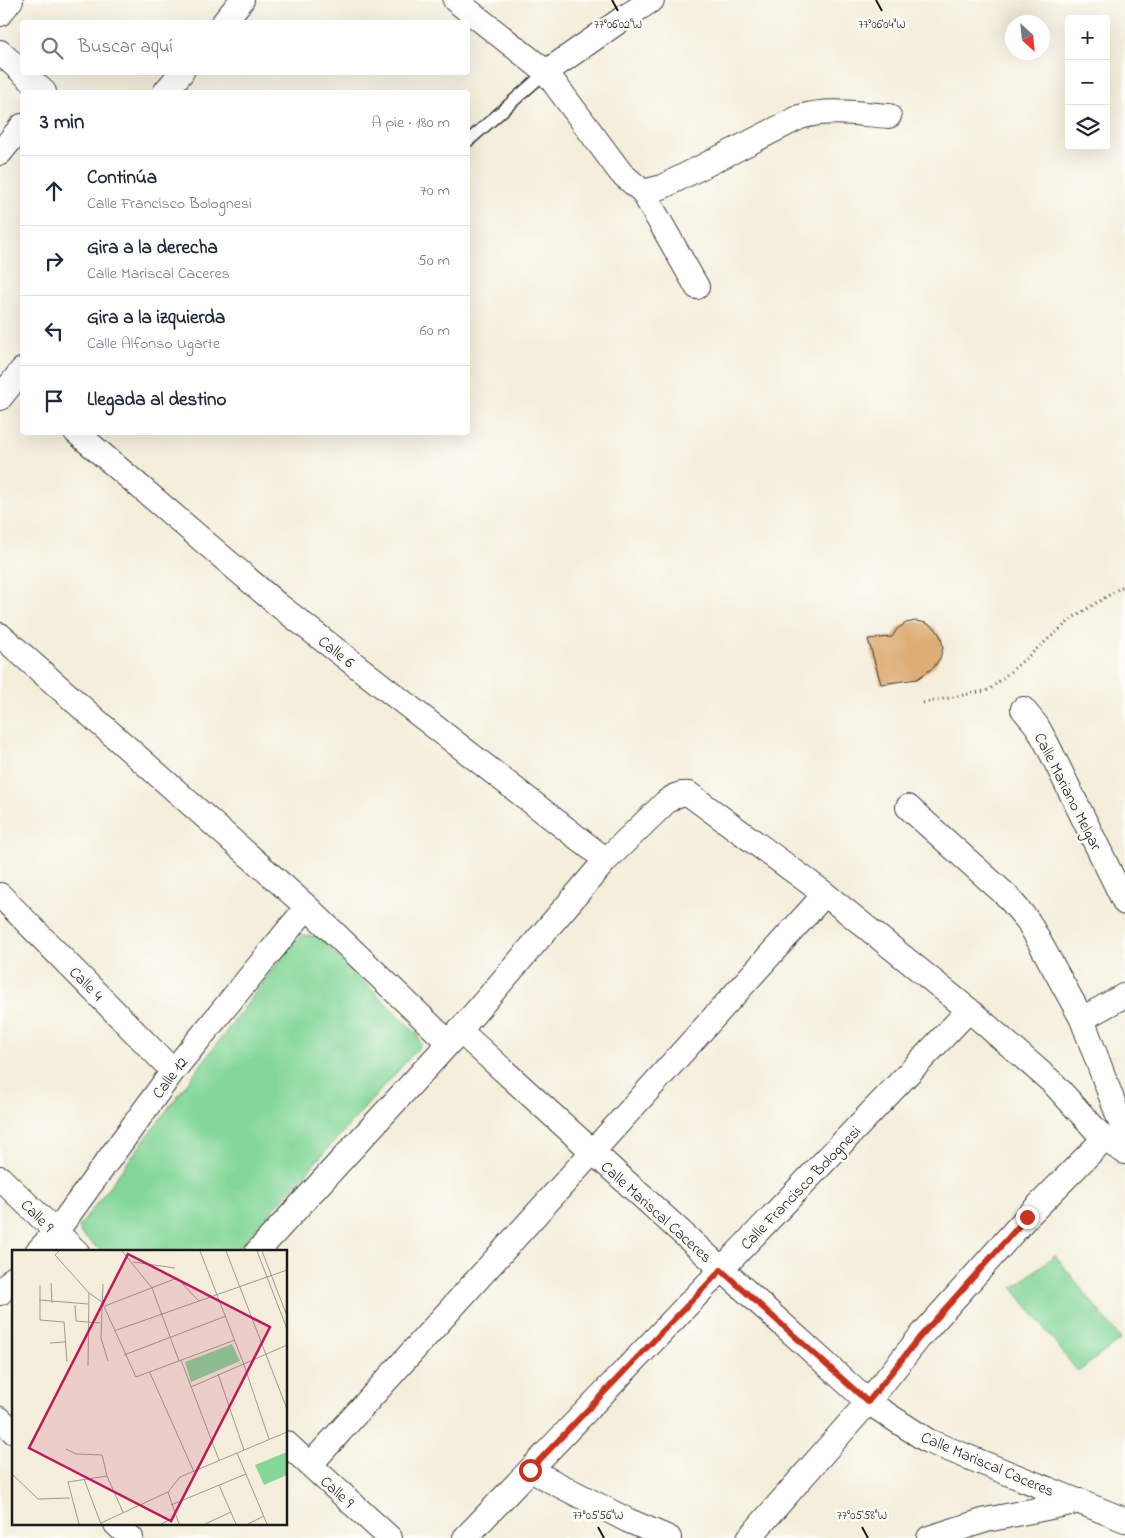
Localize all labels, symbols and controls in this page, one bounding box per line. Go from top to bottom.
north arrow [1005,15,1050,60]
map controls [1065,15,1110,150]
button: + [1065,15,1110,60]
text: 77°06'02"W [594,16,642,34]
text: 77°06'04"W [858,16,906,34]
search box [20,20,470,75]
icon: search [38,34,66,62]
text: Buscar aquí [78,34,173,61]
button: − [1065,60,1110,105]
button: layers [1065,105,1110,150]
text: 3 min [40,108,84,138]
text: A pie · 180 m [372,111,450,135]
text: Continúa [87,165,157,192]
icon: ahead [40,177,68,205]
text: 70 m [420,179,450,203]
text: Calle Francisco Bolognesi [87,192,252,216]
text: Gira a la derecha [87,235,218,262]
icon: right [40,247,68,275]
text: 50 m [418,249,450,273]
text: Calle Mariscal Caceres [87,262,230,286]
text: Gira a la izquierda [87,305,225,332]
icon: left [40,317,68,345]
text: 60 m [420,319,450,343]
text: Calle Alfonso Ugarte [87,332,220,356]
icon: arrive [40,387,68,415]
text: Llegada al destino [87,387,226,414]
street label: Calle 6 [312,630,359,675]
street label: Calle Mariano Melgar [1027,729,1107,855]
street label: Calle 4 [63,962,109,1008]
street label: Calle 12 [147,1052,194,1104]
street label: Calle Francisco Bolognesi [735,1121,867,1256]
street label: Calle Mariscal Caceres [595,1156,717,1269]
street label: Calle 9 [14,1194,59,1239]
route end [1016,1206,1039,1229]
inset map [12,1250,288,1526]
street label: Calle Mariscal Caceres [917,1426,1058,1504]
route start [519,1459,542,1482]
street label: Calle 9 [314,1471,359,1514]
text: 77°05'56"W [573,1507,623,1525]
text: 77°05'58"W [837,1507,887,1525]

